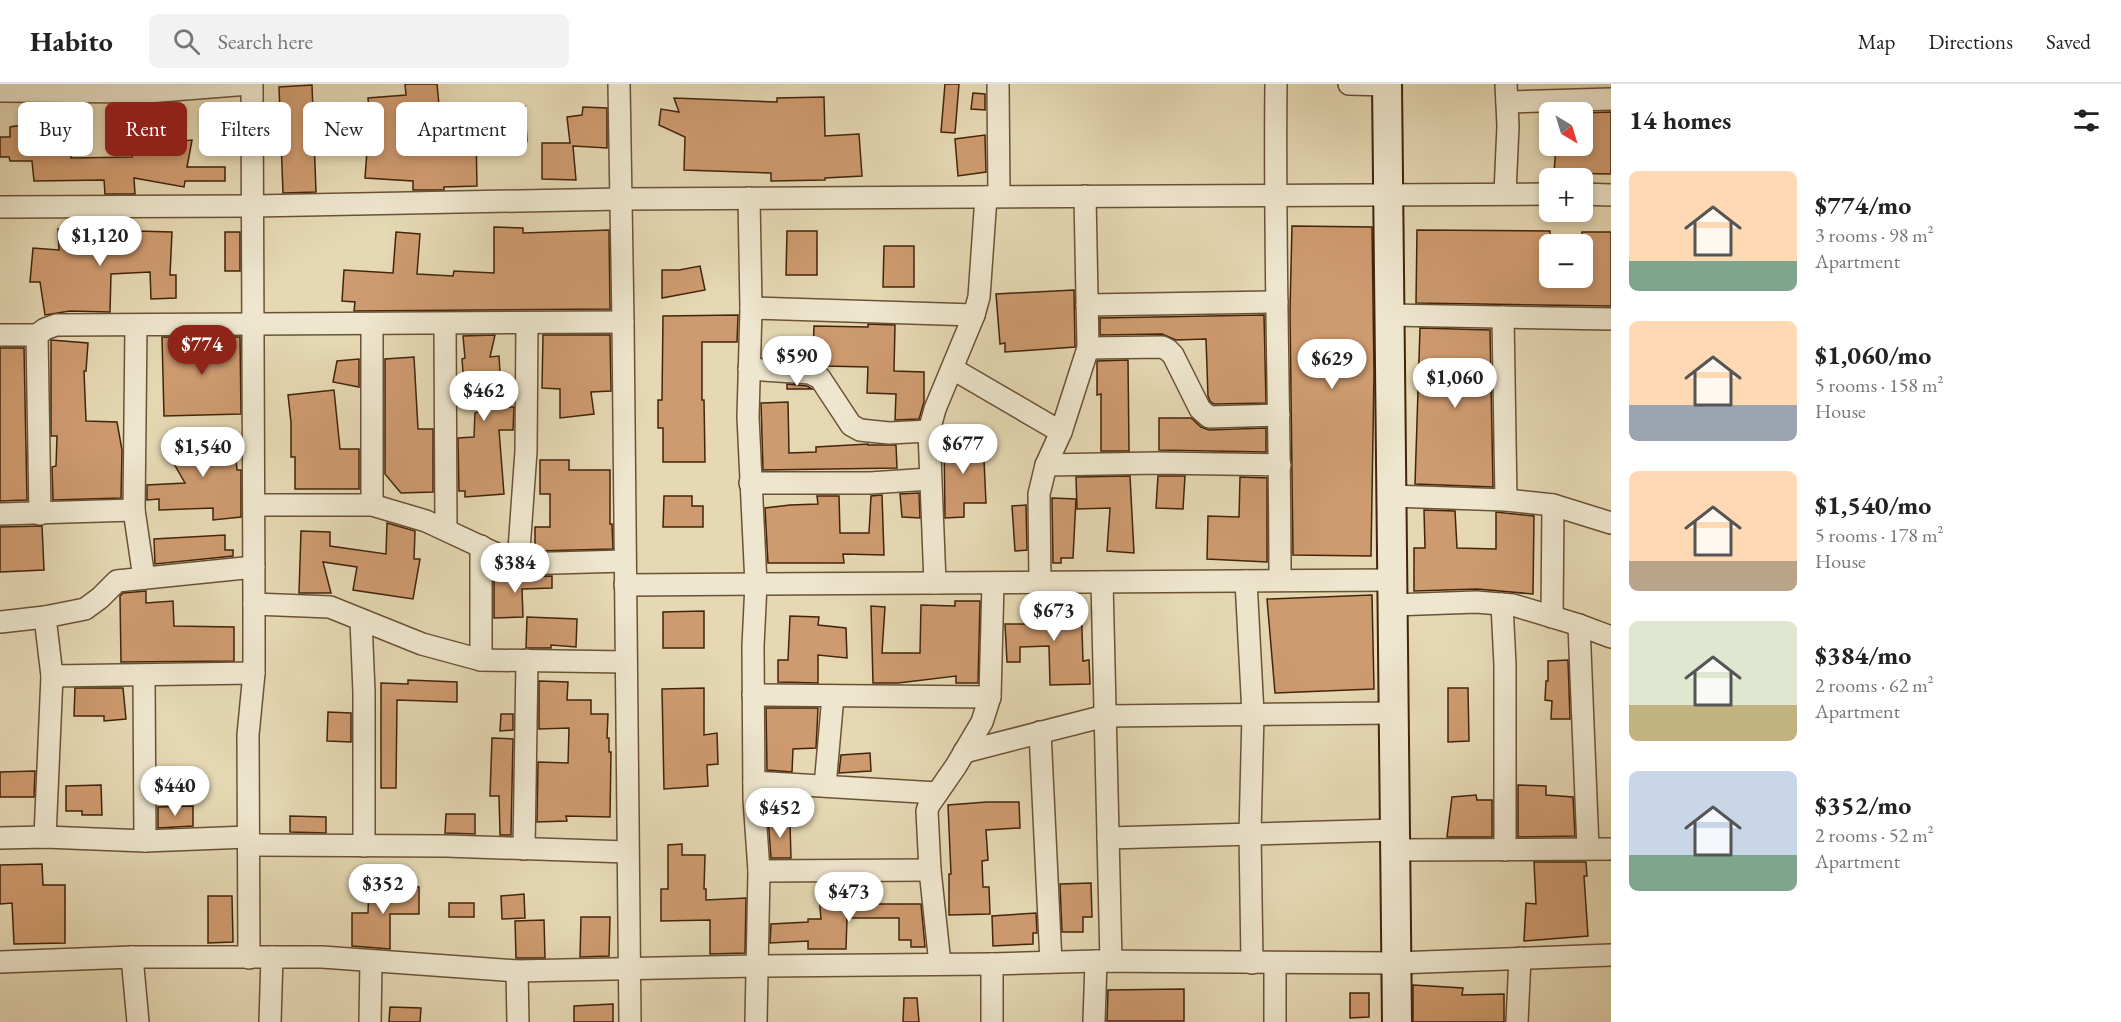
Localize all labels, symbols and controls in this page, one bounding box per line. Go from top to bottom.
search box [149,14,569,68]
text: Habito [30,23,113,59]
icon: search [170,25,203,58]
text: Search here [218,27,313,56]
text: Map [1858,28,1895,55]
text: Directions [1928,28,2013,55]
text: Saved [2046,28,2091,55]
chip: Buy [18,102,93,156]
chip: Rent [105,102,187,156]
chip: Filters [199,102,291,156]
chip: New [303,102,384,156]
chip: Apartment [396,102,527,156]
north arrow [1539,102,1593,156]
map controls [1539,102,1593,288]
text: 14 homes [1629,103,1731,137]
icon: filters [2070,104,2103,137]
button: + [1539,168,1593,222]
text: $774/mo [1815,188,1911,222]
icon: home [1677,195,1749,267]
pin: $1,120 [51,216,149,267]
text: $1,120 [72,222,128,248]
text: 3 rooms · 98 m² [1815,222,1934,248]
button: − [1539,234,1593,288]
text: Apartment [1815,248,1900,274]
pin: $774 [166,325,238,376]
text: $774 [182,331,222,357]
pin: $590 [761,336,833,387]
text: $1,060/mo [1815,338,1931,372]
pin: $629 [1296,339,1368,390]
text: $590 [777,342,817,368]
text: $629 [1312,345,1352,371]
icon: home [1677,345,1749,417]
pin: $1,060 [1406,358,1504,409]
text: $1,060 [1427,364,1483,390]
pin: $462 [448,371,520,422]
text: 5 rooms · 158 m² [1815,372,1943,398]
text: $462 [464,377,504,403]
text: House [1815,398,1866,424]
pin: $677 [927,424,999,475]
pin: $1,540 [154,427,252,478]
text: $677 [943,430,983,456]
text: $1,540 [175,433,231,459]
text: $1,540/mo [1815,488,1931,522]
icon: home [1677,495,1749,567]
text: 5 rooms · 178 m² [1815,522,1943,548]
pin: $384 [479,543,551,594]
text: House [1815,548,1866,574]
text: $384 [495,549,535,575]
pin: $673 [1018,591,1090,642]
text: $673 [1034,597,1074,623]
text: $384/mo [1815,638,1911,672]
icon: home [1677,645,1749,717]
text: 2 rooms · 62 m² [1815,672,1934,698]
text: Apartment [1815,698,1900,724]
pin: $440 [139,766,211,817]
text: $440 [155,772,195,798]
pin: $452 [744,788,816,839]
text: $352/mo [1815,788,1911,822]
text: $452 [760,794,800,820]
icon: home [1677,795,1749,867]
text: 2 rooms · 52 m² [1815,822,1934,848]
text: Apartment [1815,848,1900,874]
pin: $352 [347,864,419,915]
text: $352 [363,870,403,896]
pin: $473 [813,872,885,923]
text: $473 [829,878,869,904]

